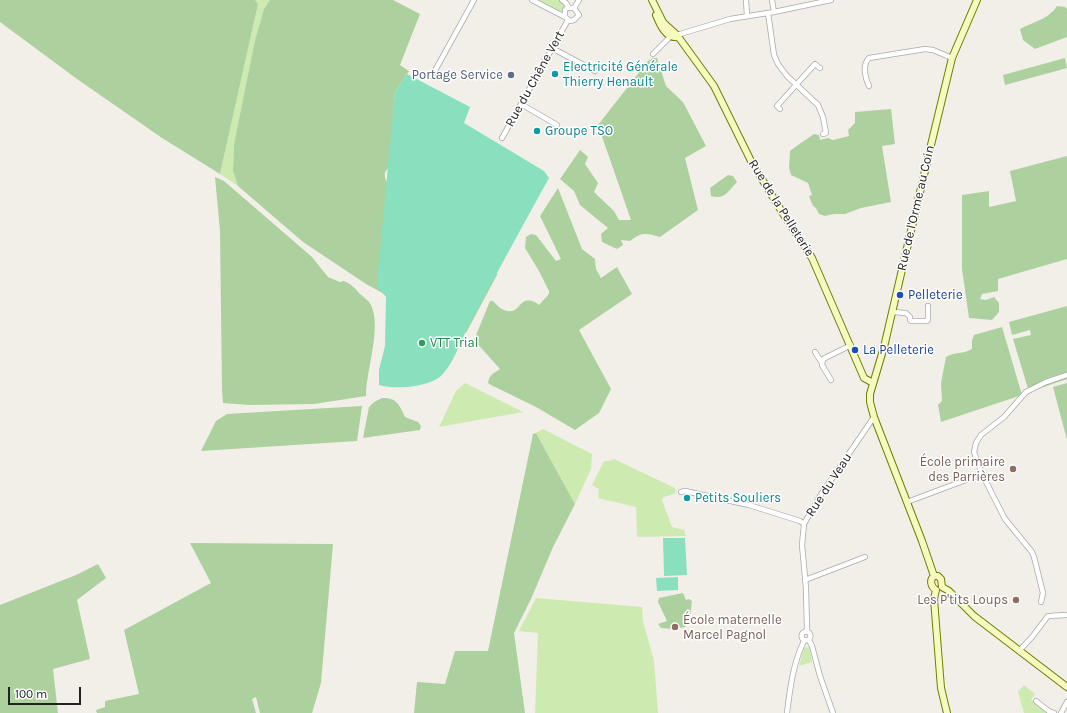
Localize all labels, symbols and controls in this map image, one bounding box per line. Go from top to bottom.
street label: Rue du Chêne Vert [502,28,568,130]
place label: Electricité Générale Thierry Henault [563,59,678,90]
place label: Portage Service [412,67,503,83]
marker: Electricité Générale Thierry Henault [550,69,560,79]
marker: Portage Service [506,70,516,80]
place label: Groupe TSO [545,123,613,139]
marker: Groupe TSO [532,126,542,136]
street label: Rue de l'Orme au Coin [894,144,938,272]
street label: Rue de la Pelleterie [745,157,817,259]
place label: Pelleterie [908,287,963,303]
marker: Pelleterie [895,290,905,300]
place label: VTT Trial [430,335,478,351]
marker: VTT Trial [417,338,427,348]
place label: La Pelleterie [863,342,934,358]
marker: La Pelleterie [850,345,860,355]
street label: Rue du Veau [803,450,855,520]
place label: École primaire des Parrières [920,454,1005,485]
marker: École primaire des Parrières [1008,464,1018,474]
place label: Petits Souliers [695,490,781,506]
marker: Petits Souliers [682,493,692,503]
place label: Les P'tits Loups [917,592,1008,608]
marker: Les P'tits Loups [1011,595,1021,605]
place label: École maternelle Marcel Pagnol [683,612,782,643]
marker: École maternelle Marcel Pagnol [670,622,680,632]
scale bar [10,679,83,705]
text: 100 m [15,687,47,701]

